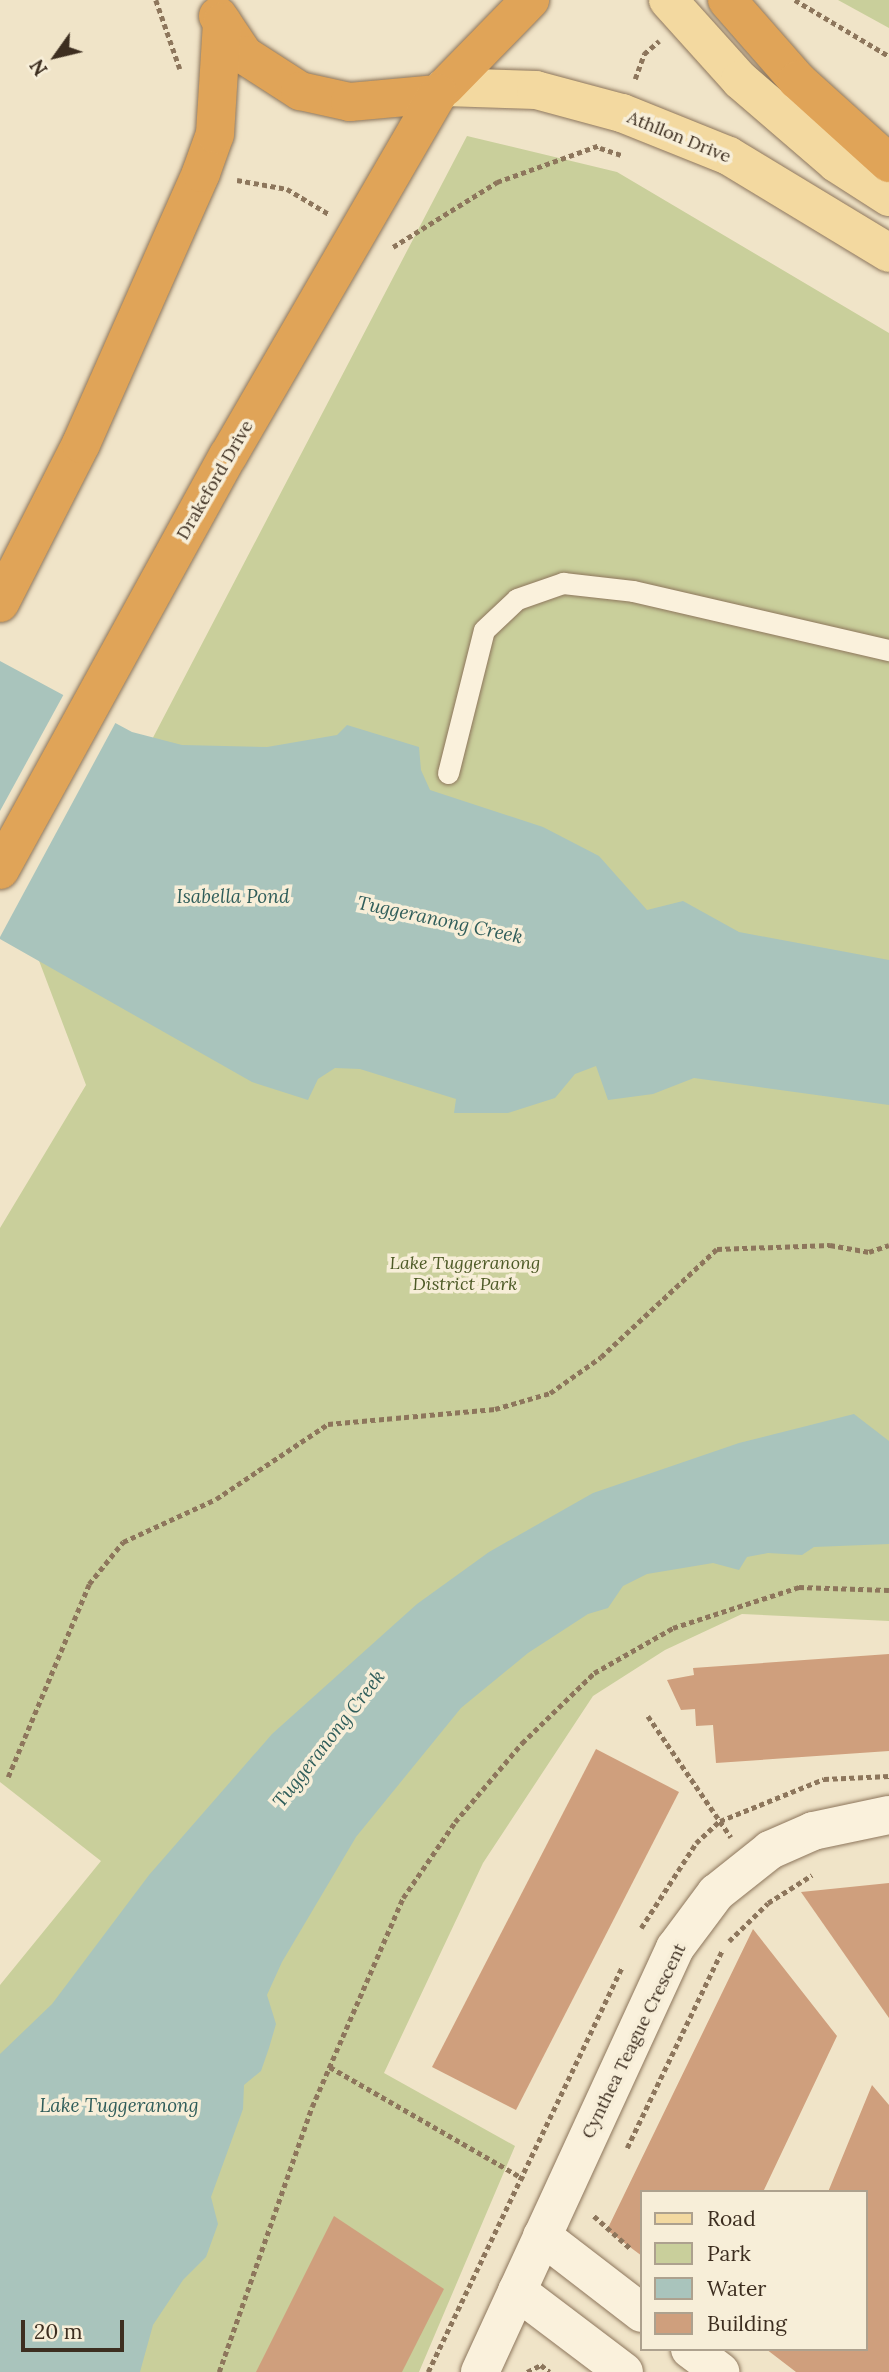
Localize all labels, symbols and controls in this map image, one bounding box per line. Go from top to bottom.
north arrow [21,21,91,91]
text: N [25,55,53,81]
street label: Athllon Drive [624,106,734,168]
street label: Drakeford Drive [172,416,258,544]
water label: Isabella Pond [177,886,289,908]
water label: Tuggeranong Creek [355,891,525,949]
park label: Lake Tuggeranong District Park [390,1253,540,1296]
water label: Tuggeranong Creek [268,1666,390,1812]
street label: Cynthea Teague Crescent [577,1940,691,2142]
water label: Lake Tuggeranong [39,2095,199,2117]
legend [640,2190,868,2351]
text: Road [707,2205,756,2232]
text: Park [707,2240,751,2267]
text: Water [707,2275,766,2302]
scale bar [24,2306,128,2350]
text: Building [707,2310,787,2337]
text: 20 m [34,2318,83,2345]

